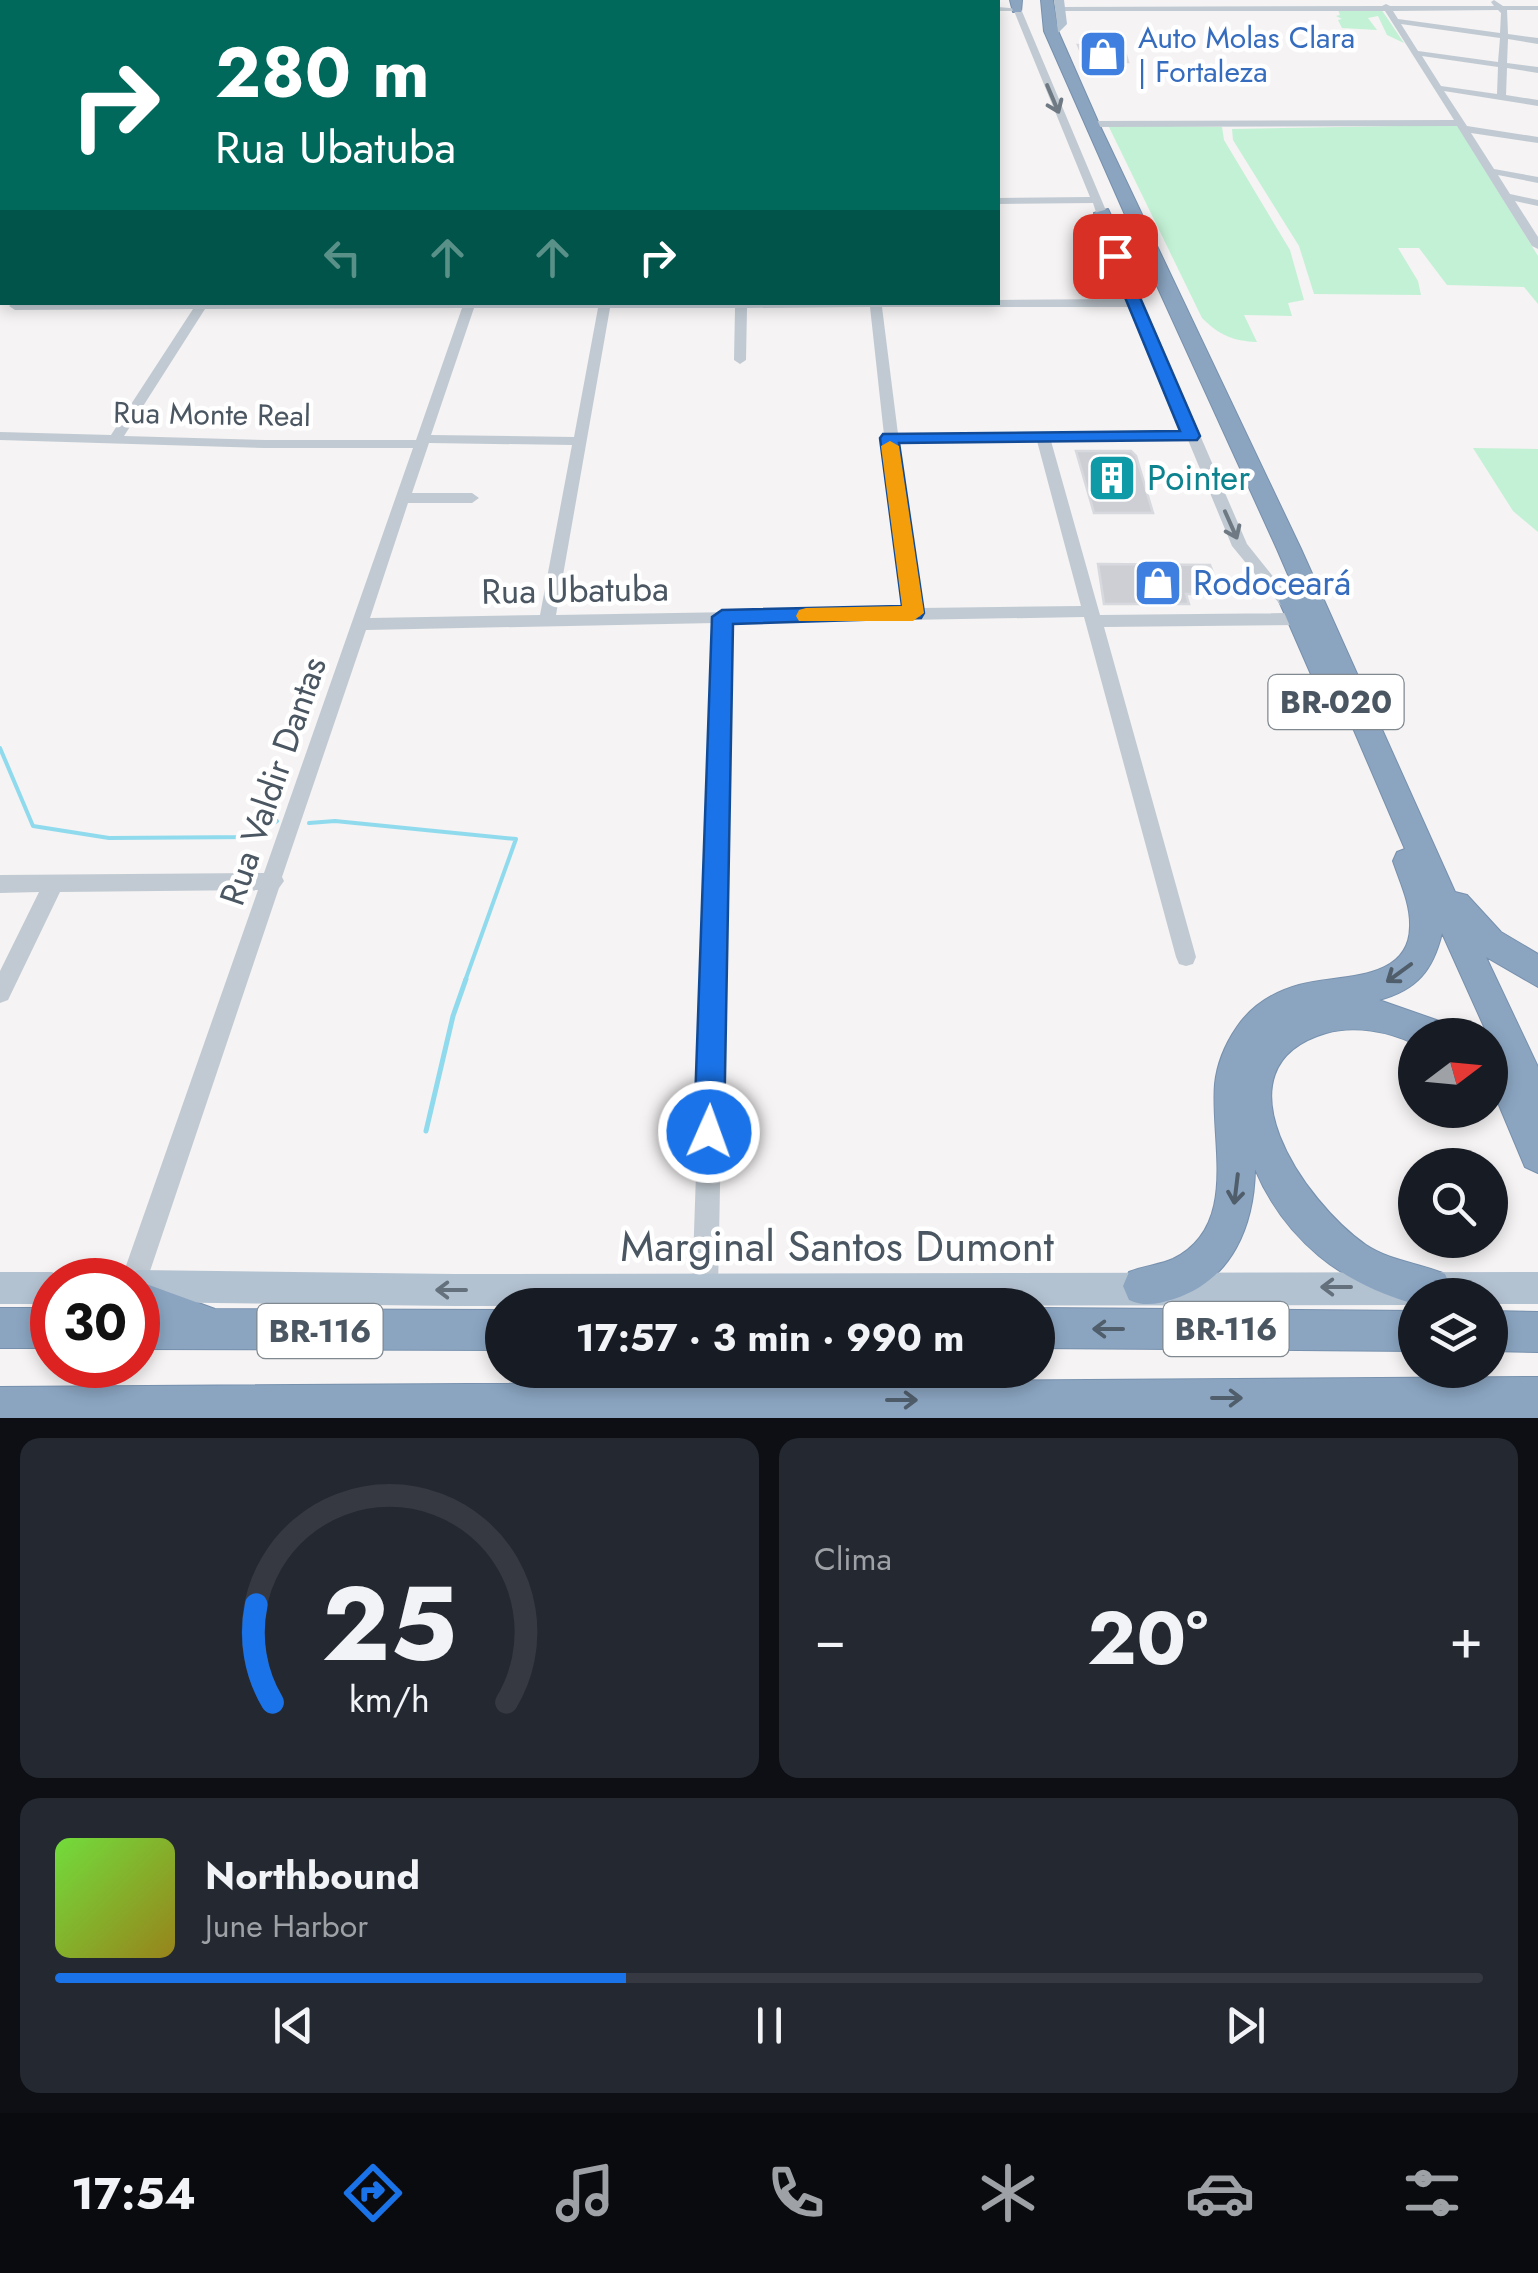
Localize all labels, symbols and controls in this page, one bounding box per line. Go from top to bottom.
place label: Auto Molas Clara | Fortaleza [1138,16,1355,93]
text: 280 m [215,22,430,123]
shop icon: Auto Molas Clara | Fortaleza [1077,28,1129,80]
icon: right [50,40,180,170]
one-way arrow [1045,83,1063,114]
text: Rua Ubatuba [215,115,456,180]
pin [1073,214,1158,299]
icon: arrive [1088,229,1143,284]
icon: left [315,230,370,285]
icon: ahead [420,230,475,285]
icon: ahead [525,230,580,285]
icon: right [630,230,685,285]
street label: Rua Monte Real [113,391,311,437]
building icon: Pointer [1086,452,1138,504]
place label: Pointer [1147,453,1250,503]
one-way arrow [1223,509,1241,540]
shop icon: Rodoceará [1132,557,1184,609]
place label: Rodoceará [1193,558,1351,608]
street label: Rua Ubatuba [481,563,669,617]
street label: Rua Valdir Dantas [207,650,339,912]
road number: BR-020 [1268,675,1404,729]
one-way arrow [1386,962,1414,983]
north arrow [1398,1018,1508,1128]
map controls [1398,1018,1508,1388]
position arrow [657,1080,761,1184]
button: search [1398,1148,1508,1258]
one-way arrow [1226,1172,1245,1205]
street label: Marginal Santos Dumont [620,1216,1054,1277]
speed limit sign: 30 [30,1258,160,1388]
one-way arrow [1320,1278,1352,1297]
button: layers [1398,1278,1508,1388]
one-way arrow [435,1280,468,1300]
road number: BR-116 [1164,1302,1288,1356]
road number: BR-116 [258,1304,382,1358]
text: 17:57 · 3 min · 990 m [575,1310,965,1365]
one-way arrow [1092,1320,1124,1338]
one-way arrow [1210,1388,1243,1408]
one-way arrow [886,1390,918,1410]
text: Clima [814,1536,892,1582]
text: 25 [322,1549,457,1699]
text: 20° [1087,1584,1208,1692]
text: − [814,1599,846,1679]
text: + [1449,1599,1483,1679]
text: km/h [349,1674,430,1725]
text: Northbound [205,1848,420,1903]
text: June Harbor [205,1903,368,1949]
icon: previous [266,1998,321,2053]
icon: pause [742,1998,797,2053]
icon: next [1218,1998,1273,2053]
icon: directions [338,2158,408,2228]
icon: music [550,2158,620,2228]
icon: phone [761,2158,831,2228]
icon: climate [973,2158,1043,2228]
icon: car [1185,2158,1255,2228]
icon: filters [1397,2158,1467,2228]
text: 17:54 [71,2161,196,2226]

